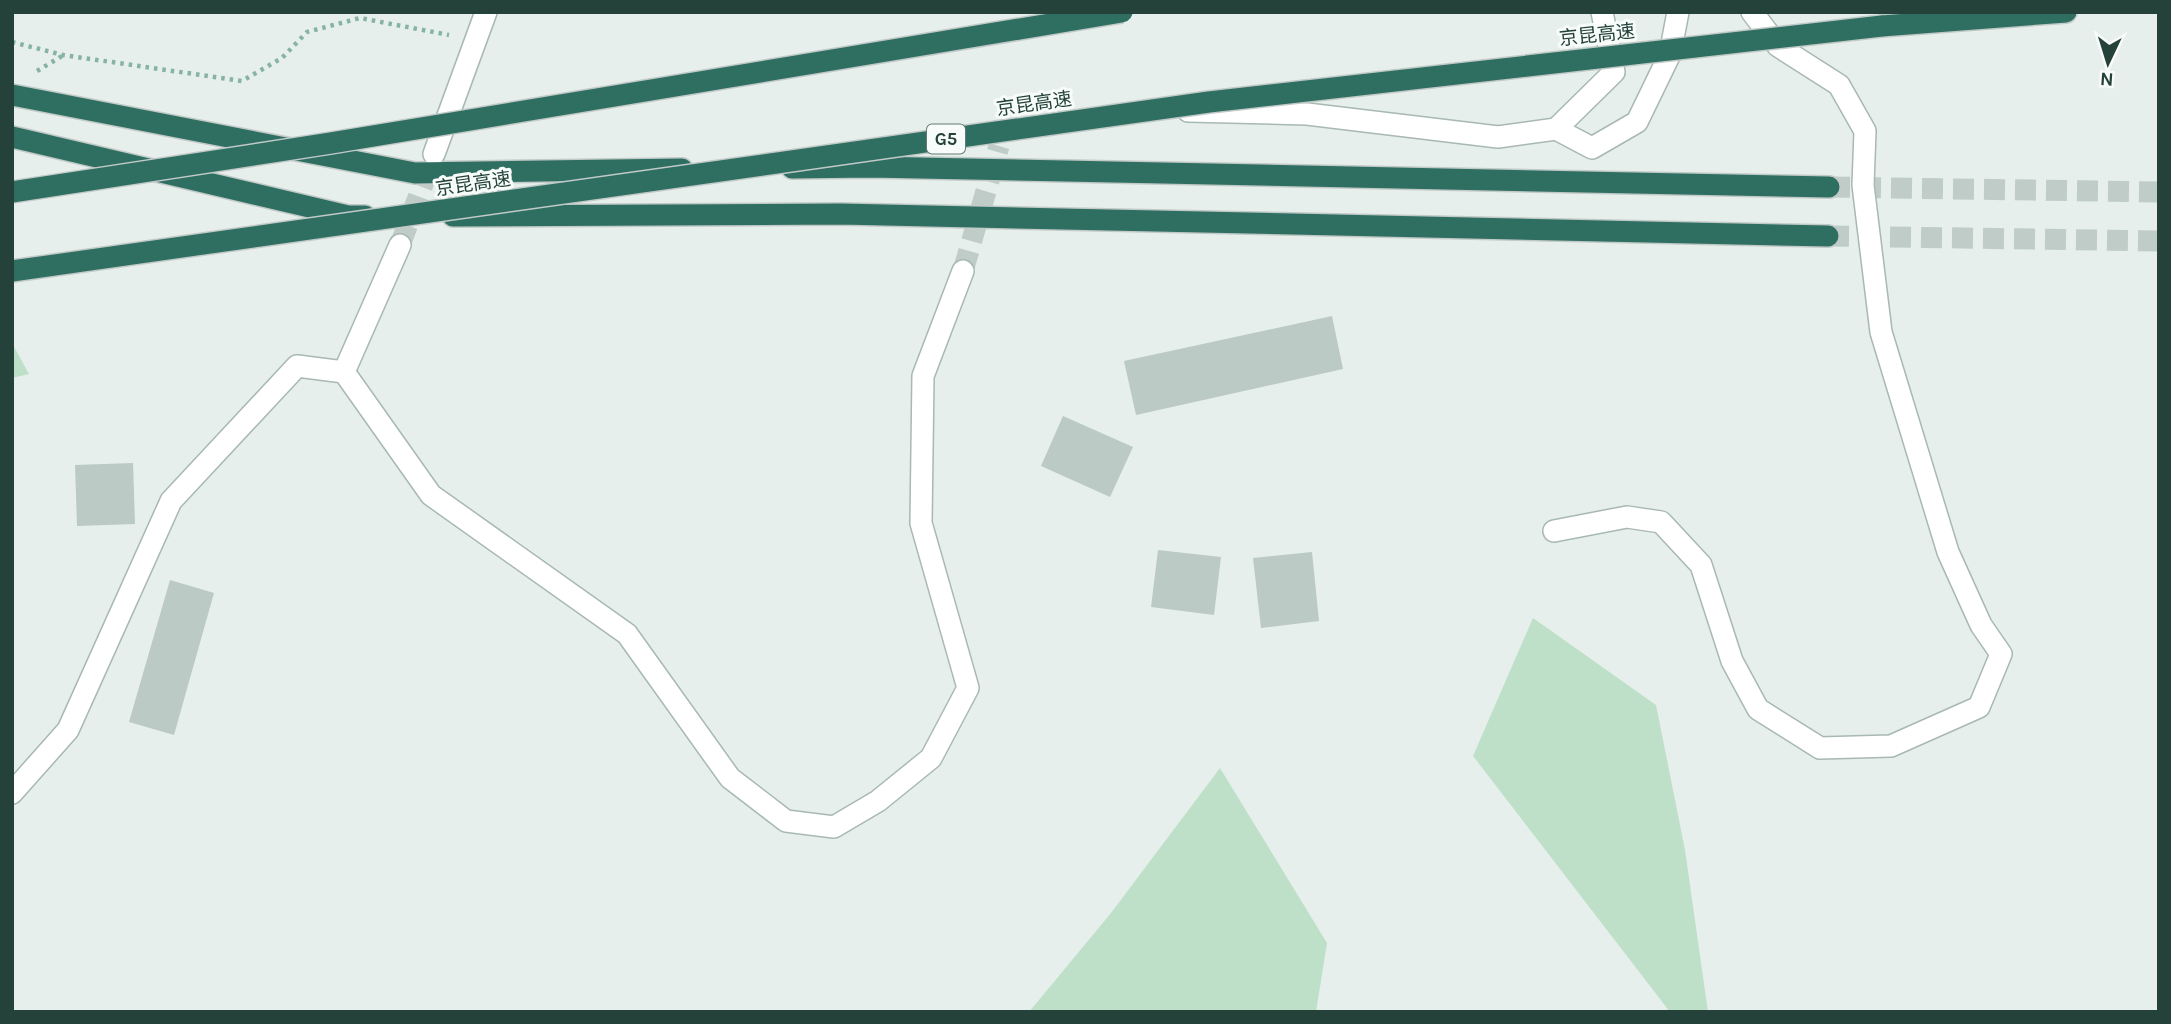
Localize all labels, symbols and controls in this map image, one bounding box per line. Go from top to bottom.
street label: 京昆高速 [1558,20,1636,50]
north arrow [2073,28,2143,98]
text: N [2099,68,2114,90]
street label: 京昆高速 [995,88,1073,120]
road number: G5 [927,124,965,154]
street label: 京昆高速 [434,168,512,200]

